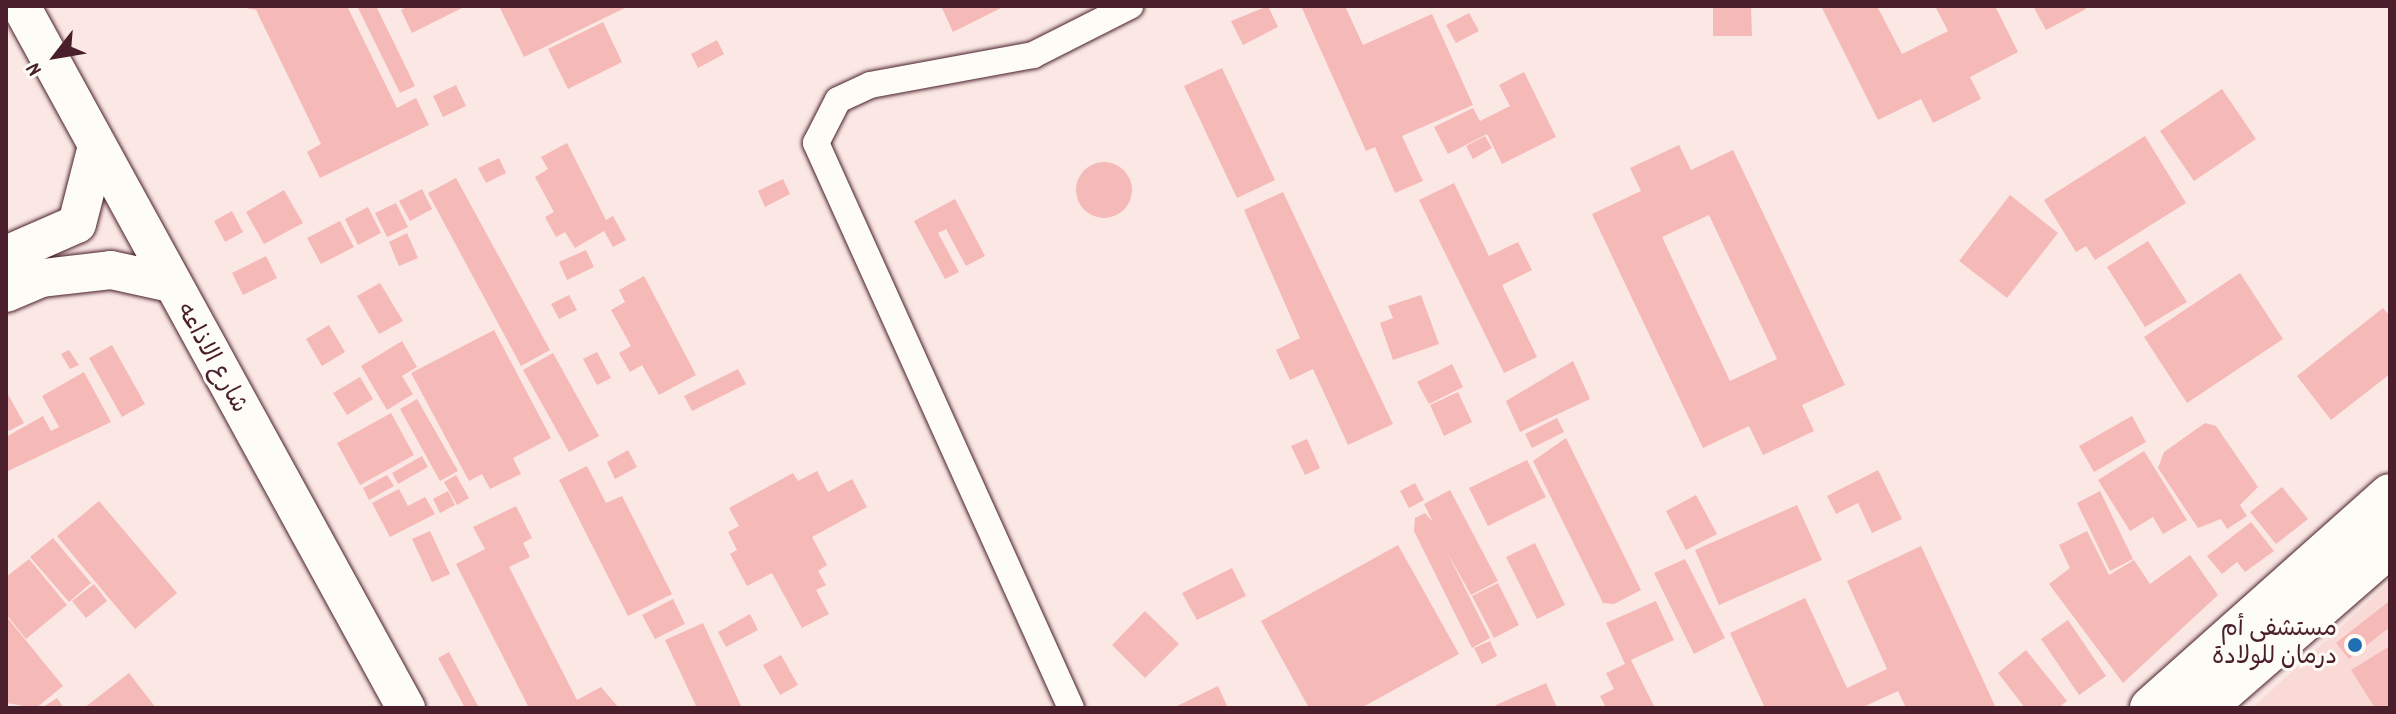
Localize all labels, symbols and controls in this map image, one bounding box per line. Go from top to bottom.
north arrow [16,16,96,96]
text: N [19,56,51,81]
street label: شارع الاذاعه [168,299,252,419]
place label: مستشفى أم درمان للولادة [2212,617,2337,673]
marker: مستشفى أم درمان للولادة [2344,634,2366,656]

